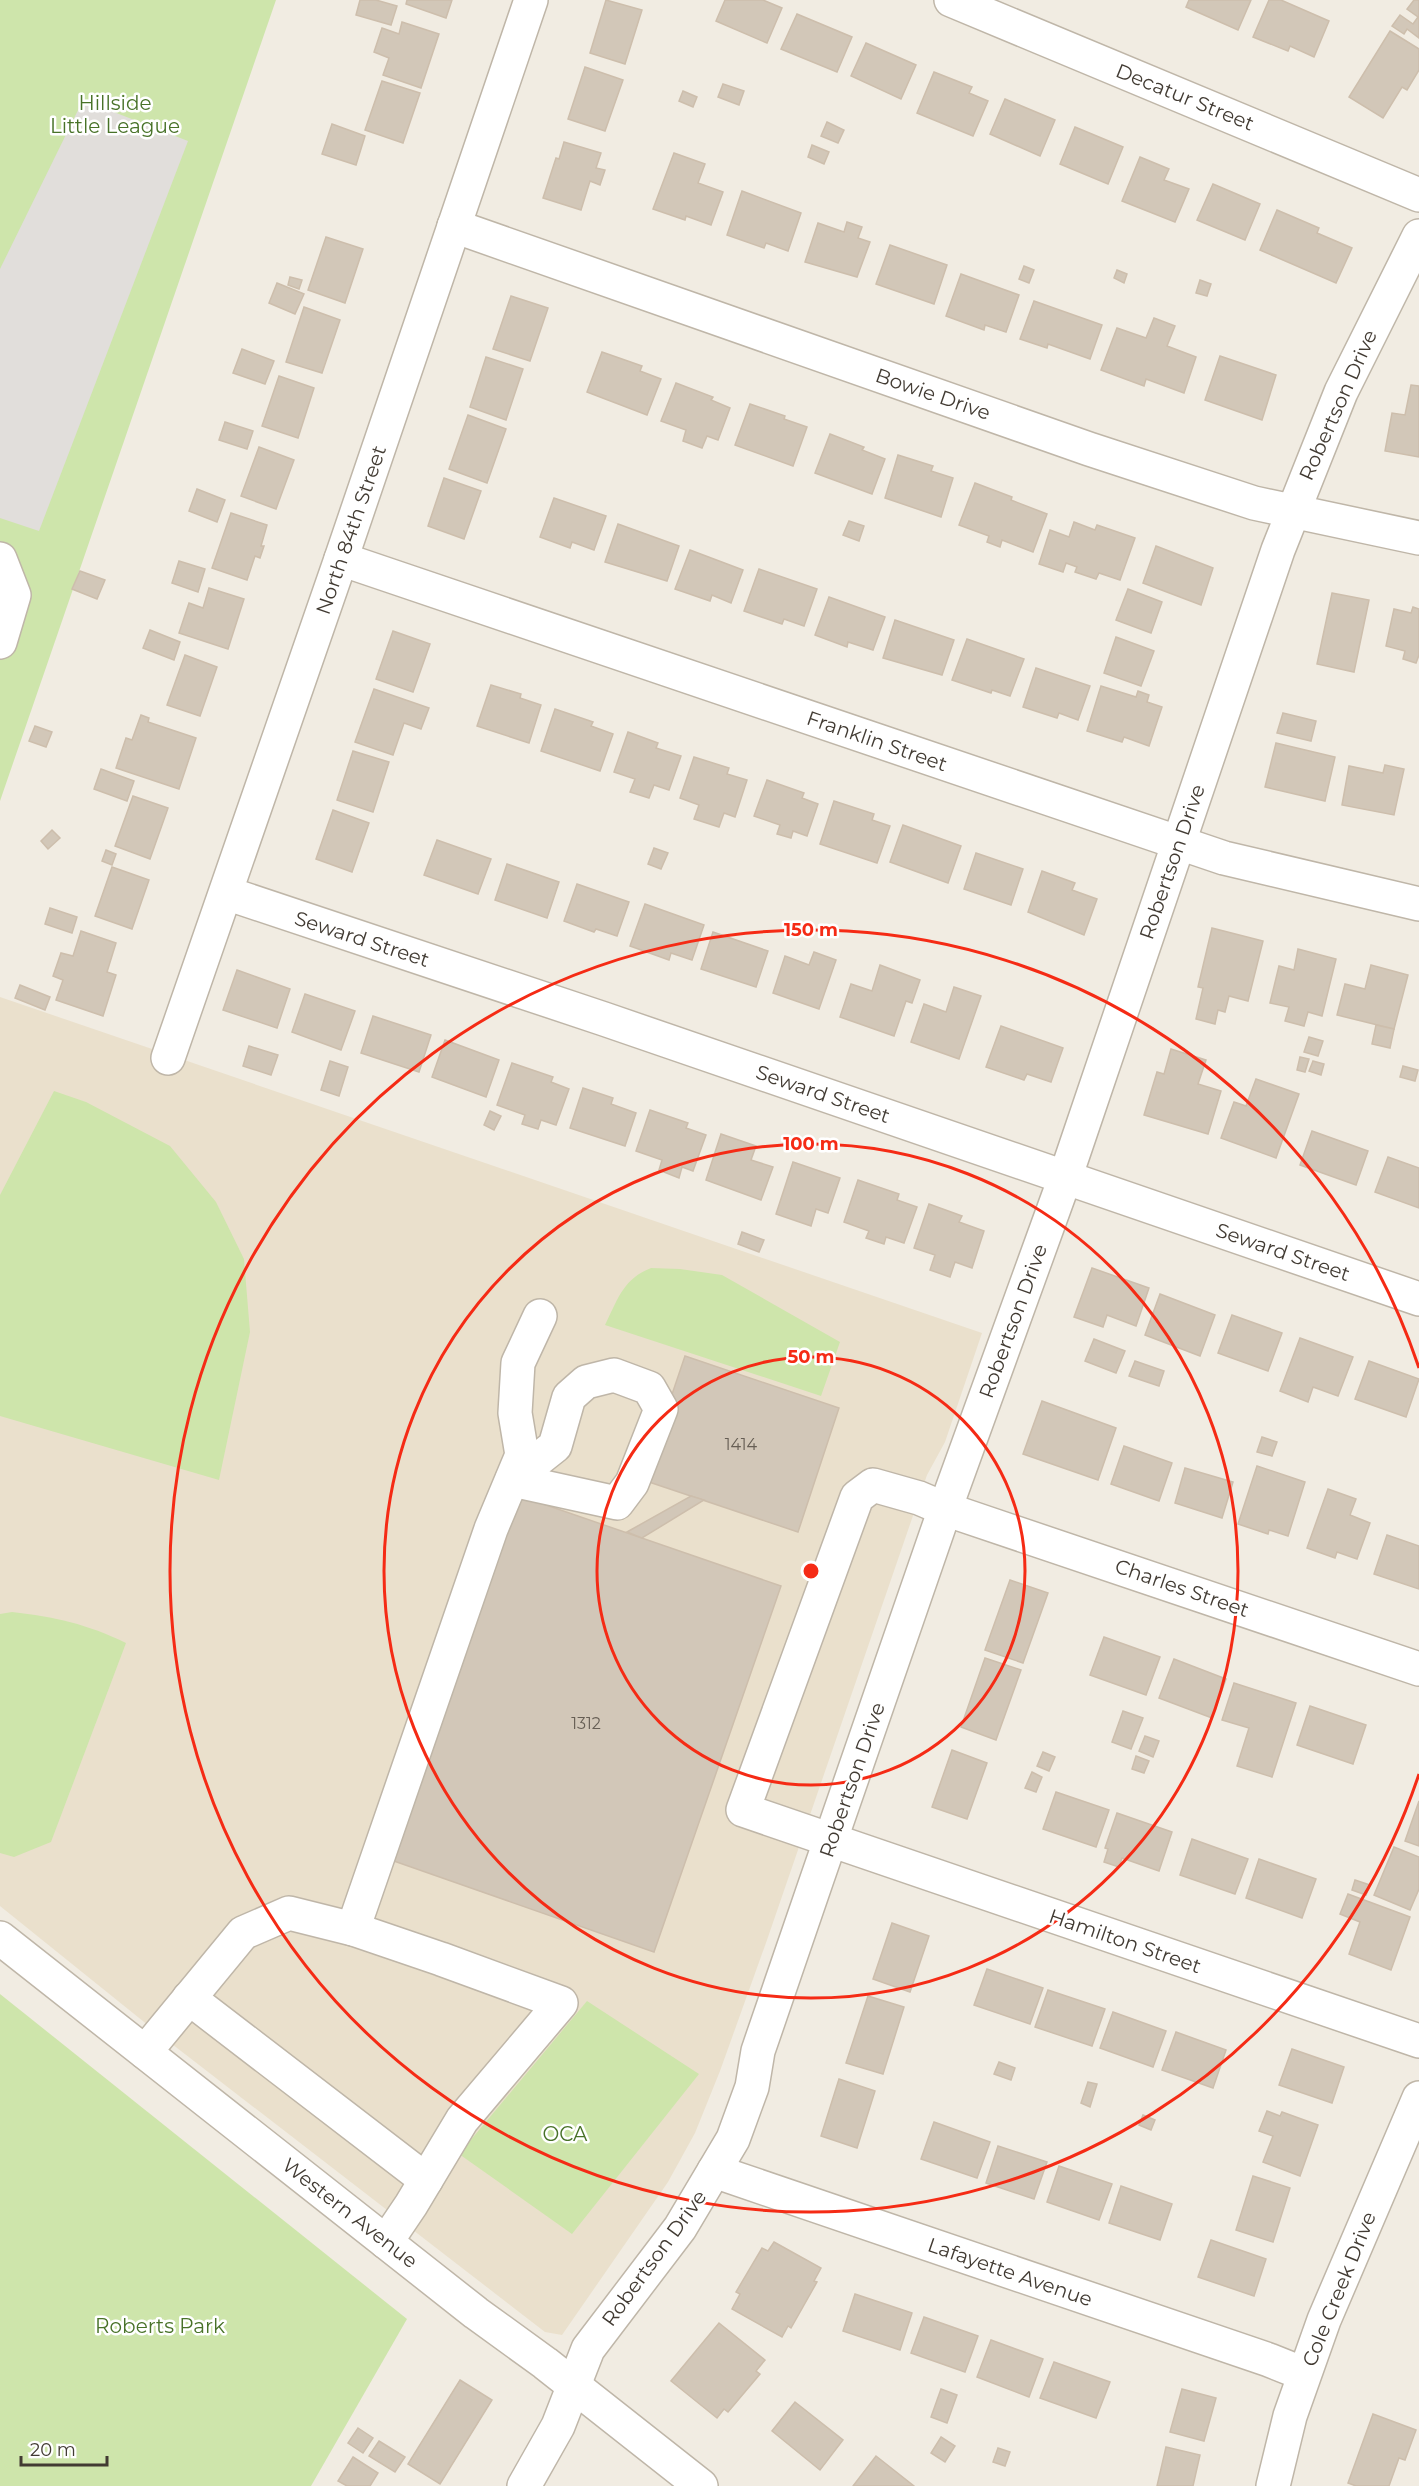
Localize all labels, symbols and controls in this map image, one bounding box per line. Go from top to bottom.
street label: Decatur Street [1112,58,1258,136]
park label: Hillside Little League [50,91,180,138]
street label: Robertson Drive [1294,326,1382,484]
street label: Bowie Drive [872,363,994,425]
street label: North 84th Street [311,442,391,618]
street label: Franklin Street [804,706,950,776]
street label: Robertson Drive [1134,781,1210,943]
street label: Seward Street [292,906,432,972]
text: 150 m [784,919,838,941]
street label: Seward Street [753,1060,893,1128]
text: 100 m [783,1133,839,1155]
street label: Seward Street [1213,1218,1353,1286]
street label: Robertson Drive [974,1241,1052,1401]
text: 50 m [788,1346,834,1368]
house number: 1414 [725,1435,758,1454]
street label: Charles Street [1112,1554,1252,1622]
centre of rings [801,1561,821,1581]
street label: Robertson Drive [814,1699,890,1861]
house number: 1312 [571,1714,601,1733]
street label: Hamilton Street [1046,1904,1204,1978]
park label: OCA [543,2122,588,2146]
street label: Western Avenue [278,2153,422,2273]
street label: Robertson Drive [597,2185,711,2331]
street label: Cole Creek Drive [1297,2208,1381,2370]
street label: Lafayette Avenue [925,2233,1095,2311]
park label: Roberts Park [95,2314,225,2338]
scale bar [21,2429,106,2467]
text: 20 m [30,2439,76,2461]

